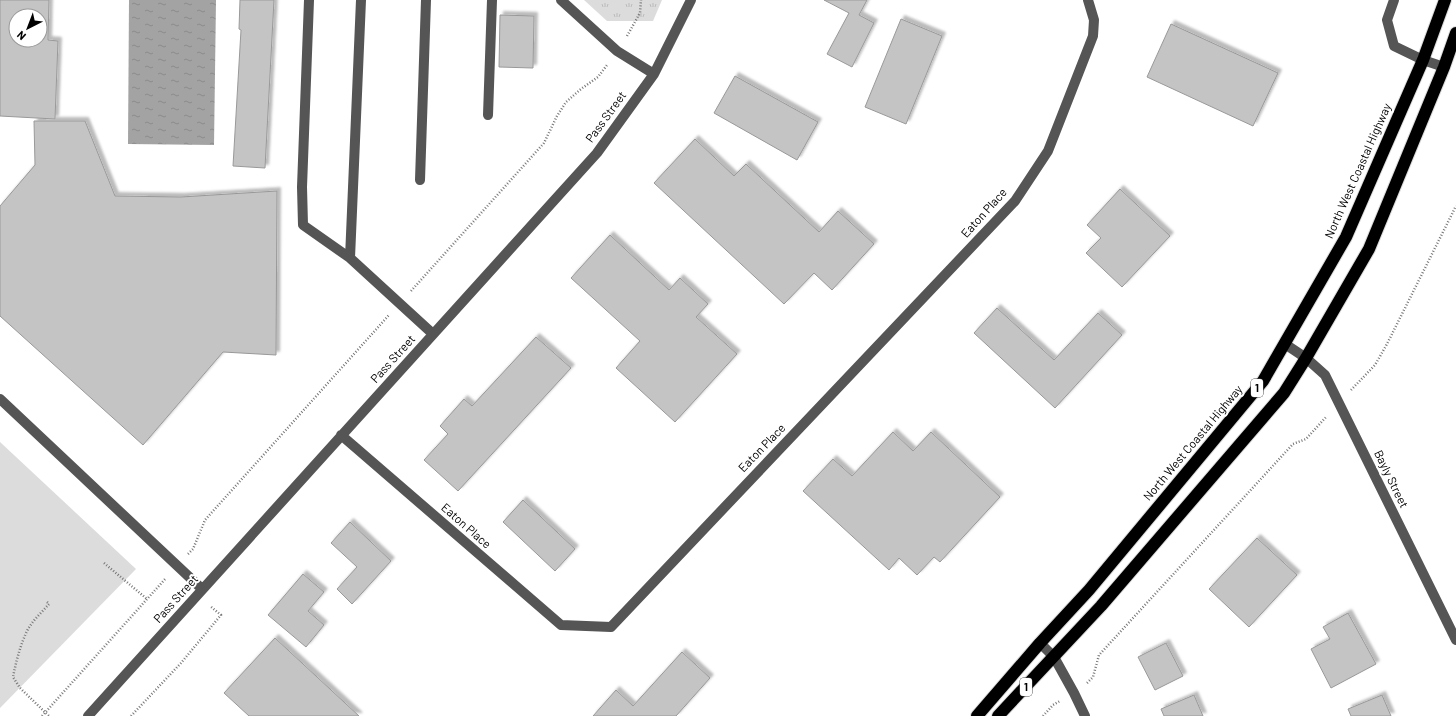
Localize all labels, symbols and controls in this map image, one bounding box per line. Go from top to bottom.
north arrow [8,8,48,48]
text: N [14,29,28,43]
street label: Pass Street [582,88,628,145]
street label: North West Coastal Highway [1321,100,1393,240]
street label: Eaton Place [957,185,1009,240]
street label: Pass Street [367,331,417,385]
road number: 1 [1251,379,1263,397]
street label: North West Coastal Highway [1140,381,1245,503]
street label: Eaton Place [735,420,788,474]
street label: Bayly Street [1372,447,1412,510]
street label: Eaton Place [439,500,494,551]
street label: Pass Street [150,571,200,625]
road number: 1 [1020,678,1032,696]

